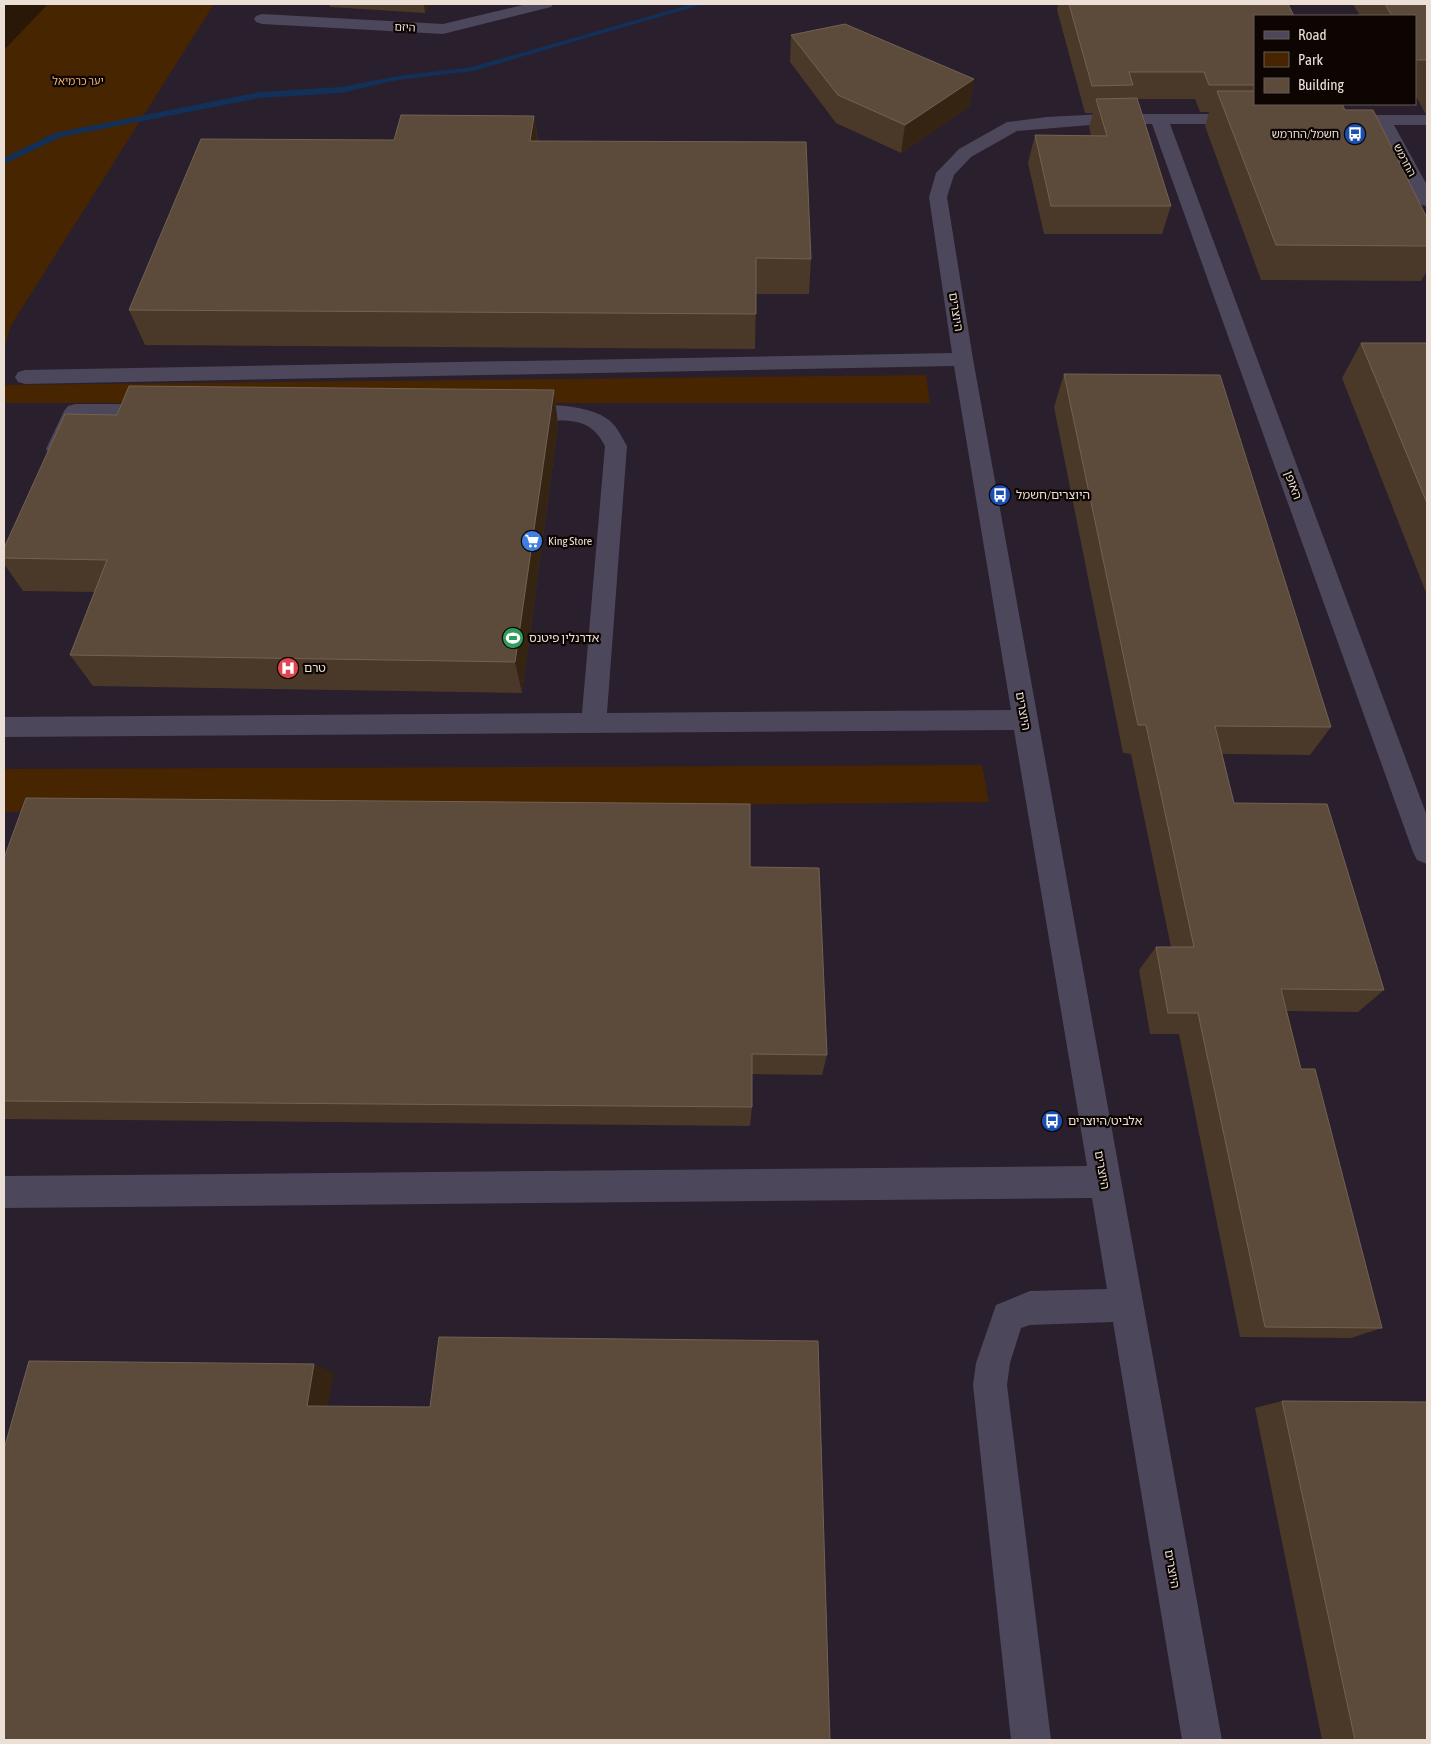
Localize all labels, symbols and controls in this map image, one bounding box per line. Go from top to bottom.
legend [1254,15,1416,105]
street label: היזם [394,20,416,34]
text: Road [1298,26,1327,43]
text: Park [1298,51,1323,68]
park label: יער כרמיאל [52,75,104,87]
text: Building [1298,76,1344,93]
bus stop icon: חשמל/החרמש [1343,122,1367,146]
place label: חשמל/החרמש [1272,128,1339,140]
street label: החרמש [1391,142,1419,178]
street label: היוצרים [946,292,966,332]
street label: האופן [1281,469,1305,501]
bus stop icon: היוצרים/חשמל [988,483,1012,507]
place label: היוצרים/חשמל [1016,488,1090,502]
supermarket icon: King Store [520,529,544,553]
place label: King Store [548,534,592,548]
sports icon: אדרנלין פיטנס [501,626,525,650]
place label: אדרנלין פיטנס [529,631,600,645]
hospital icon: טרם [276,656,300,680]
place label: טרם [304,661,326,675]
street label: היוצרים [1013,691,1033,731]
bus stop icon: אלביט/היוצרים [1040,1109,1064,1133]
place label: אלביט/היוצרים [1068,1114,1143,1128]
street label: היוצרים [1092,1150,1112,1190]
street label: היוצרים [1162,1549,1182,1589]

